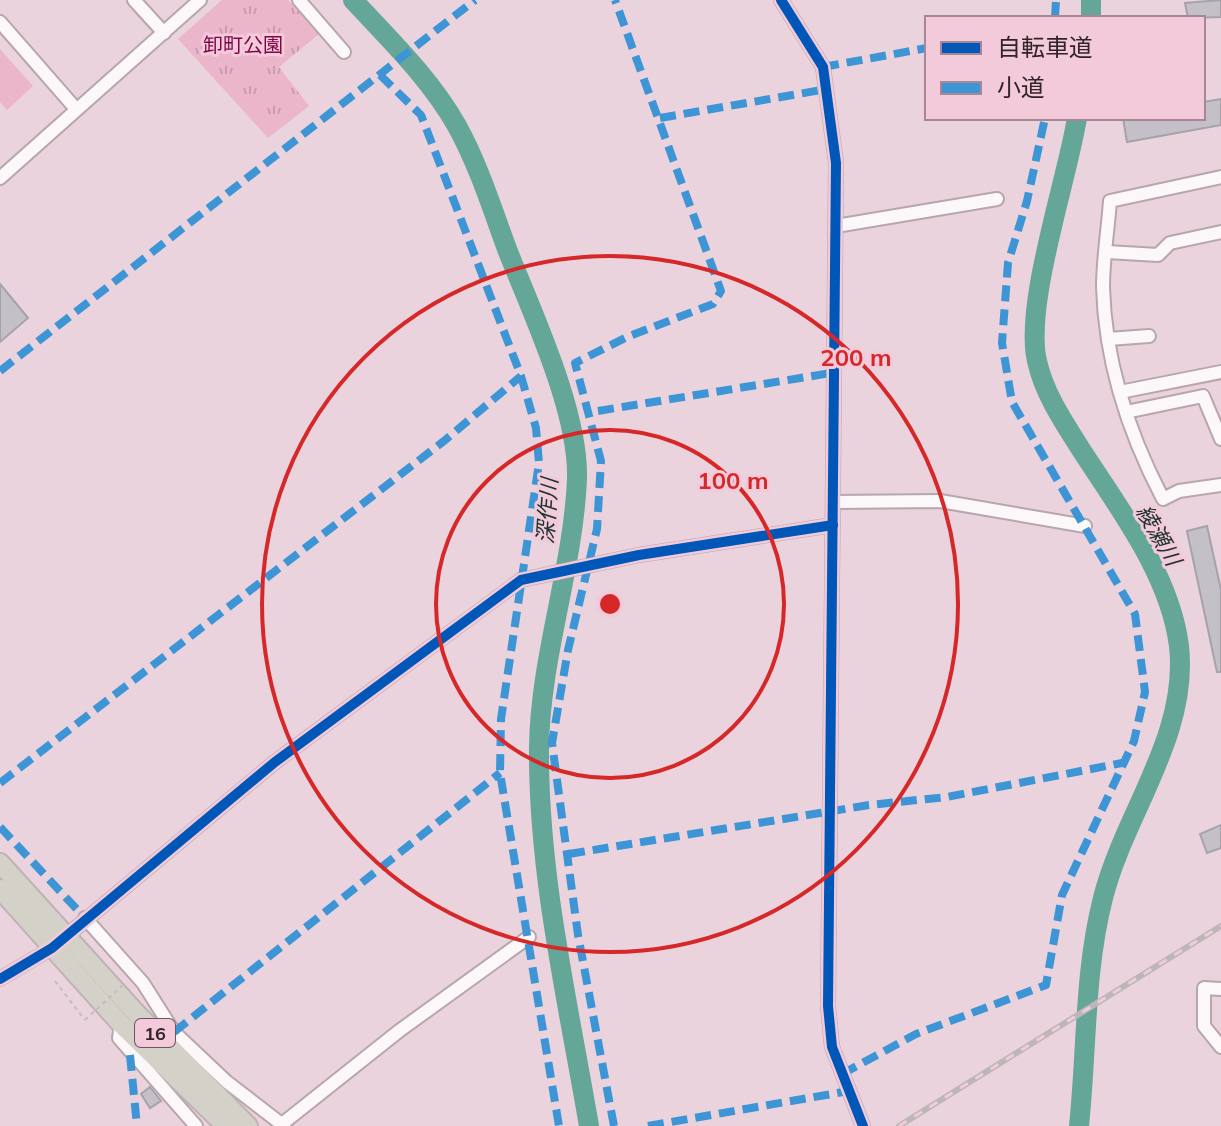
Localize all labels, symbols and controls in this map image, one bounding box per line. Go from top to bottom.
legend [925,16,1205,120]
park label: 卸町公園 [203,32,283,57]
text: 自転車道 [997,32,1093,62]
text: 小道 [997,72,1045,102]
text: 200 m [820,342,892,372]
text: 100 m [697,465,769,495]
water label: 深作川 [531,475,563,545]
water label: 綾瀬川 [1130,499,1189,572]
centre of rings [596,590,624,618]
road number: 16 [135,1019,175,1047]

